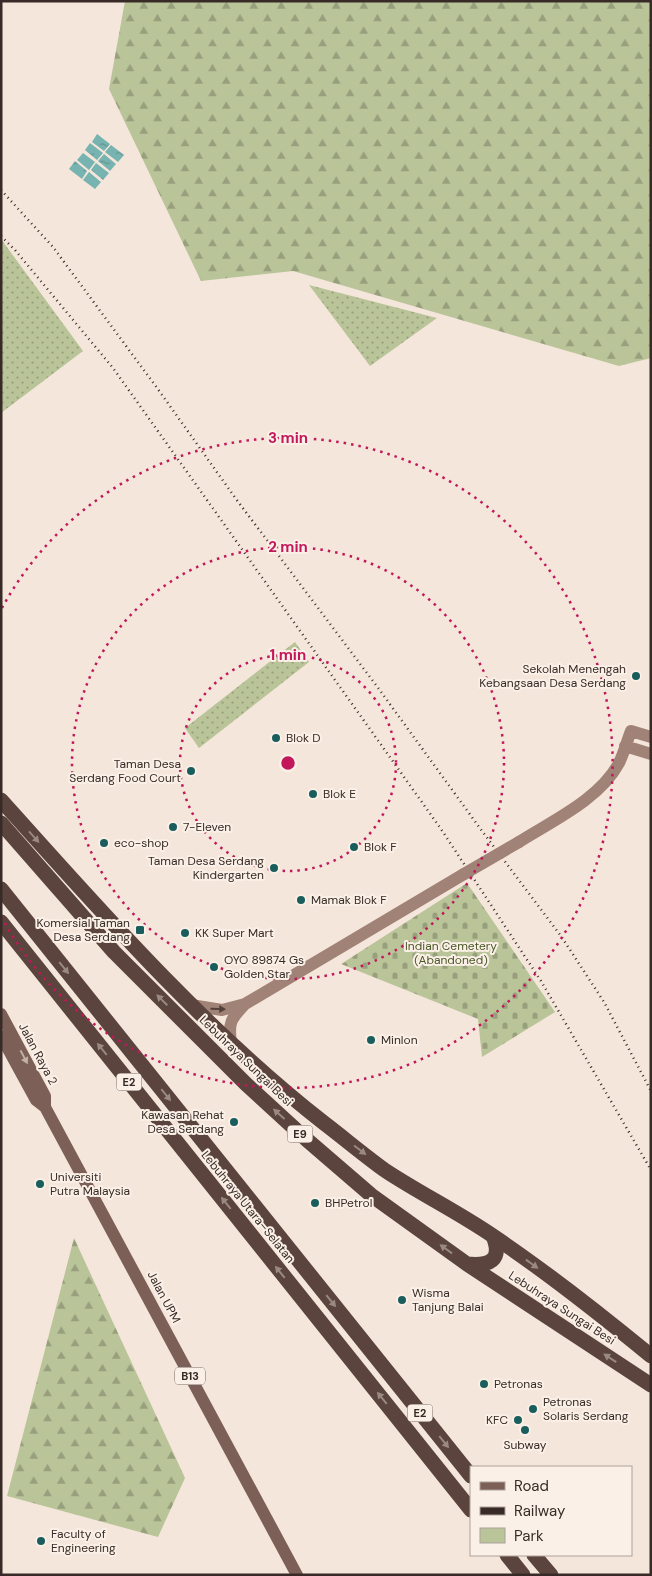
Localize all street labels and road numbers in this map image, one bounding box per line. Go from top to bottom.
street label: Lebuhraya Sungai Besi [196,1012,296,1110]
street label: Jalan Raya 2 [15,1020,61,1088]
road number: E2 [116,1074,142,1090]
road number: E9 [288,1126,312,1142]
street label: Lebuhraya Utara–Selatan [198,1148,298,1267]
street label: Jalan UPM [144,1268,184,1326]
street label: Lebuhraya Sungai Besi [506,1268,618,1349]
road number: B13 [175,1368,205,1384]
road number: E2 [408,1405,432,1422]

